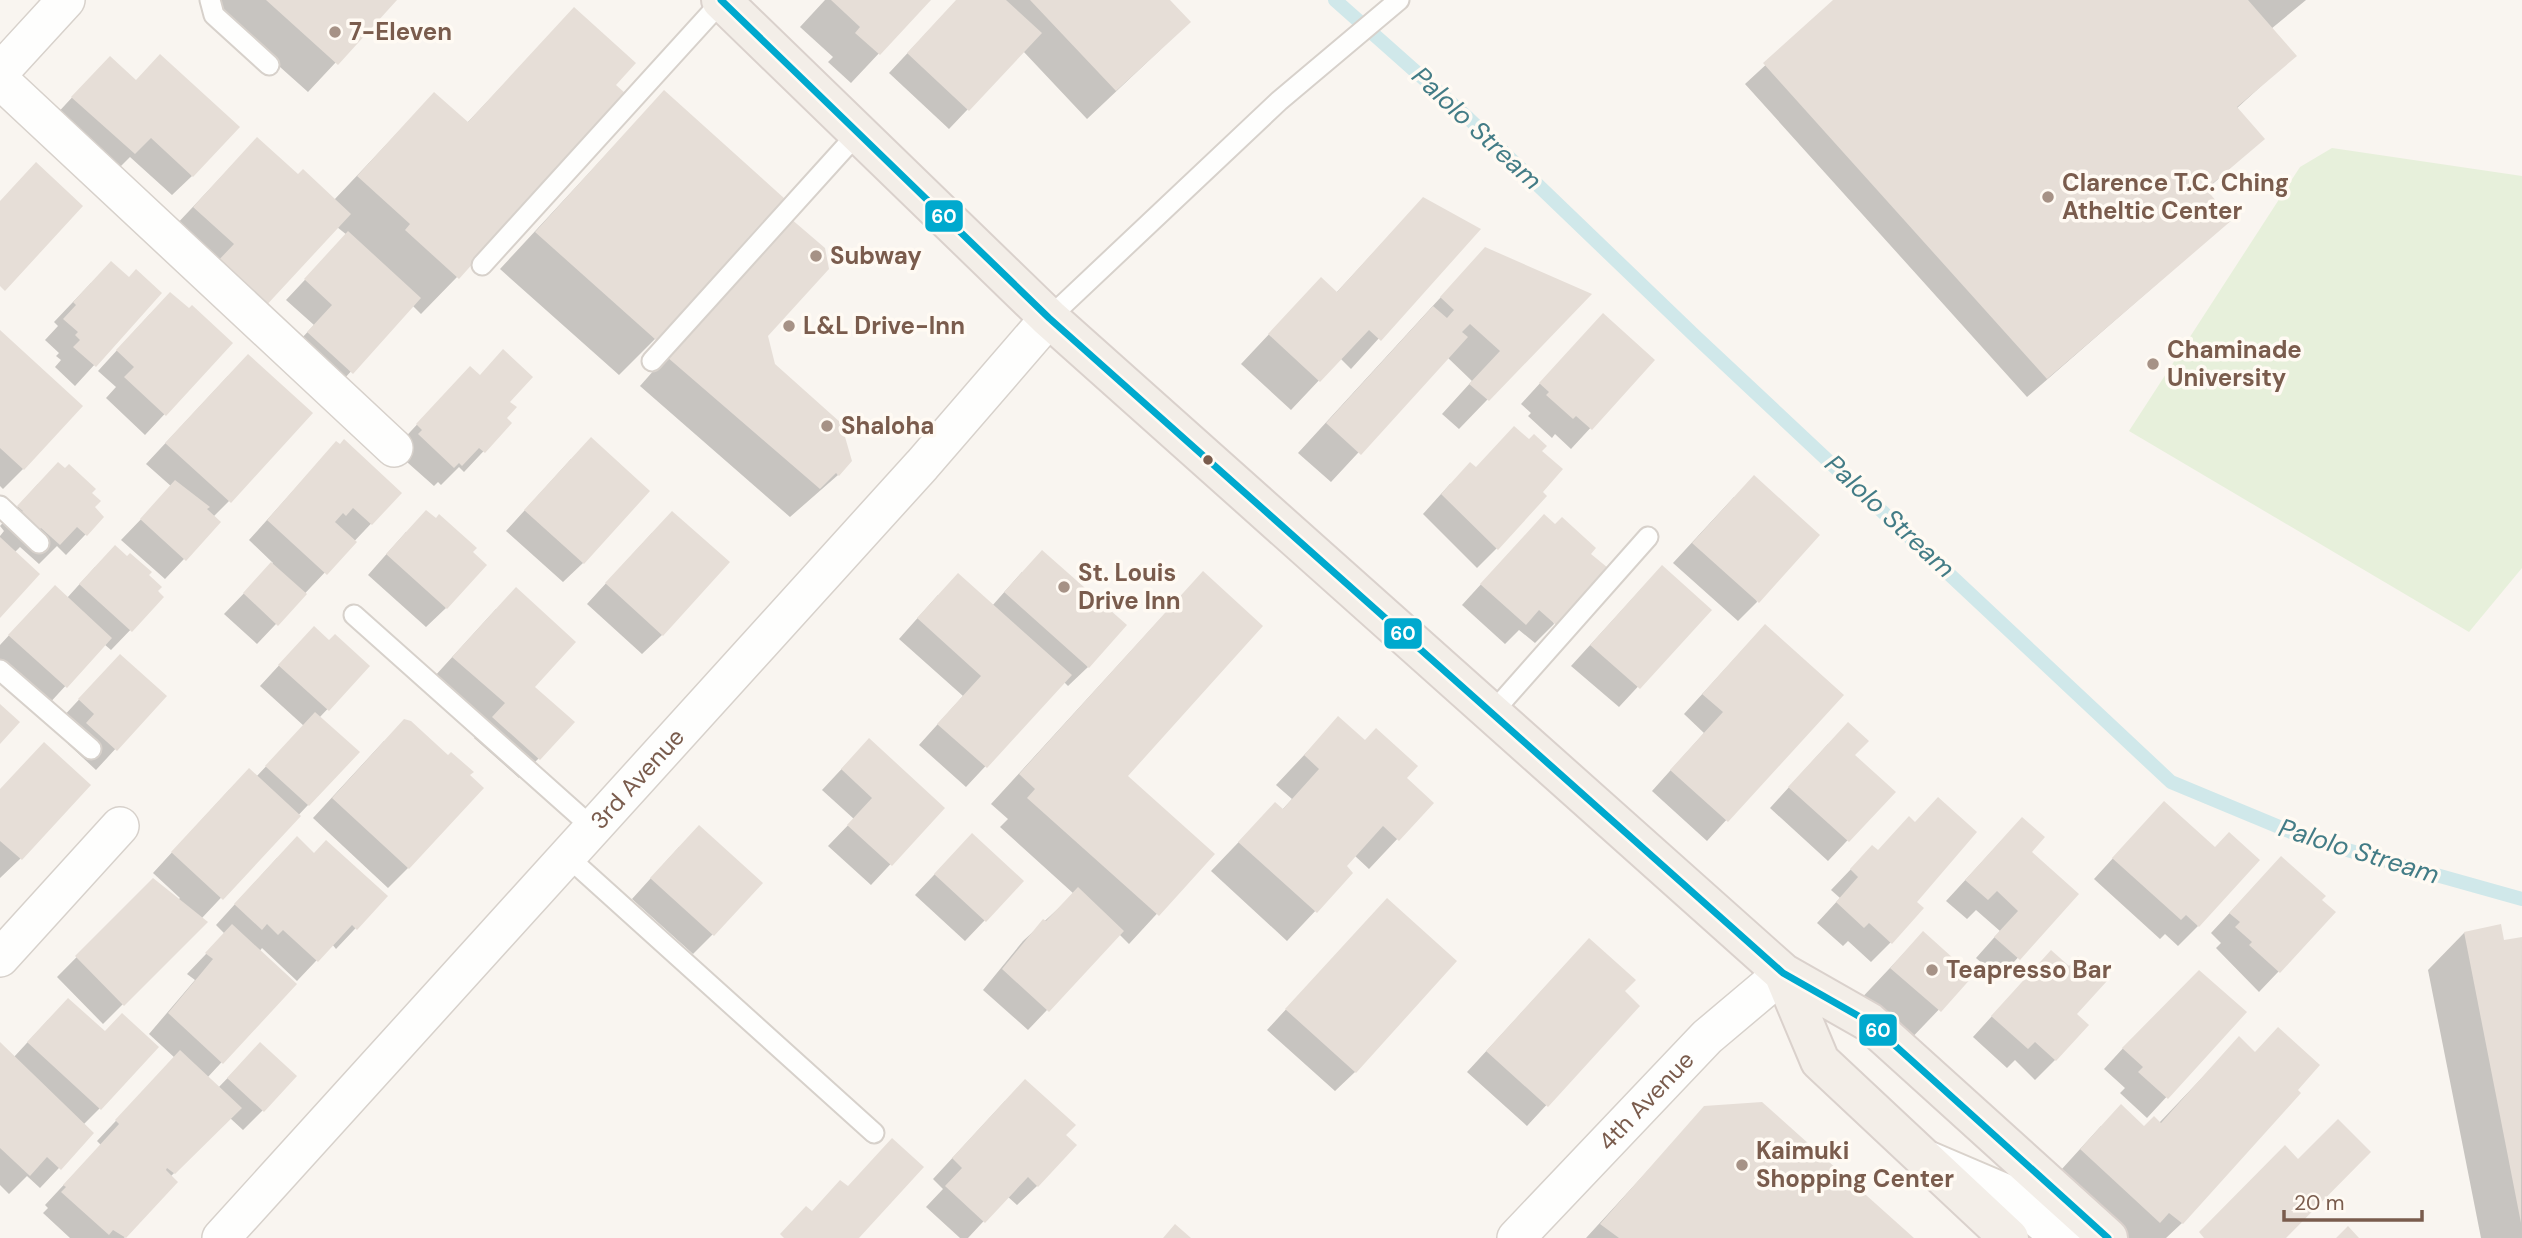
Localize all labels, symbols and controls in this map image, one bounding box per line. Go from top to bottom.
place label: 7-Eleven [349,16,452,47]
marker: 7-Eleven [327,24,343,40]
water label: Palolo Stream [1405,59,1549,197]
place label: Clarence T.C. Ching Atheltic Center [2062,167,2289,226]
marker: Clarence T.C. Ching Atheltic Center [2040,189,2056,205]
line badge: 60 [924,199,964,233]
text: 60 [931,204,957,229]
place label: Subway [830,240,922,271]
marker: Subway [808,248,824,264]
place label: L&L Drive-Inn [803,310,965,341]
marker: L&L Drive-Inn [781,318,797,334]
place label: Chaminade University [2167,334,2302,393]
marker: Chaminade University [2145,356,2161,372]
place label: Shaloha [841,410,934,441]
marker: Shaloha [819,418,835,434]
water label: Palolo Stream [1818,447,1962,585]
unlabelled marker [1201,453,1215,467]
place label: St. Louis Drive Inn [1078,557,1181,616]
marker: St. Louis Drive Inn [1056,579,1072,595]
line badge: 60 [1383,617,1423,650]
text: 60 [1390,621,1416,646]
street label: 3rd Avenue [583,721,691,835]
water label: Palolo Stream [2275,810,2443,892]
place label: Teapresso Bar [1946,954,2112,985]
marker: Teapresso Bar [1924,962,1940,978]
line badge: 60 [1858,1013,1898,1047]
text: 60 [1865,1018,1891,1043]
street label: 4th Avenue [1591,1044,1700,1157]
place label: Kaimuki Shopping Center [1756,1135,1954,1194]
marker: Kaimuki Shopping Center [1734,1157,1750,1173]
scale bar [2284,1178,2422,1222]
text: 20 m [2294,1189,2345,1217]

